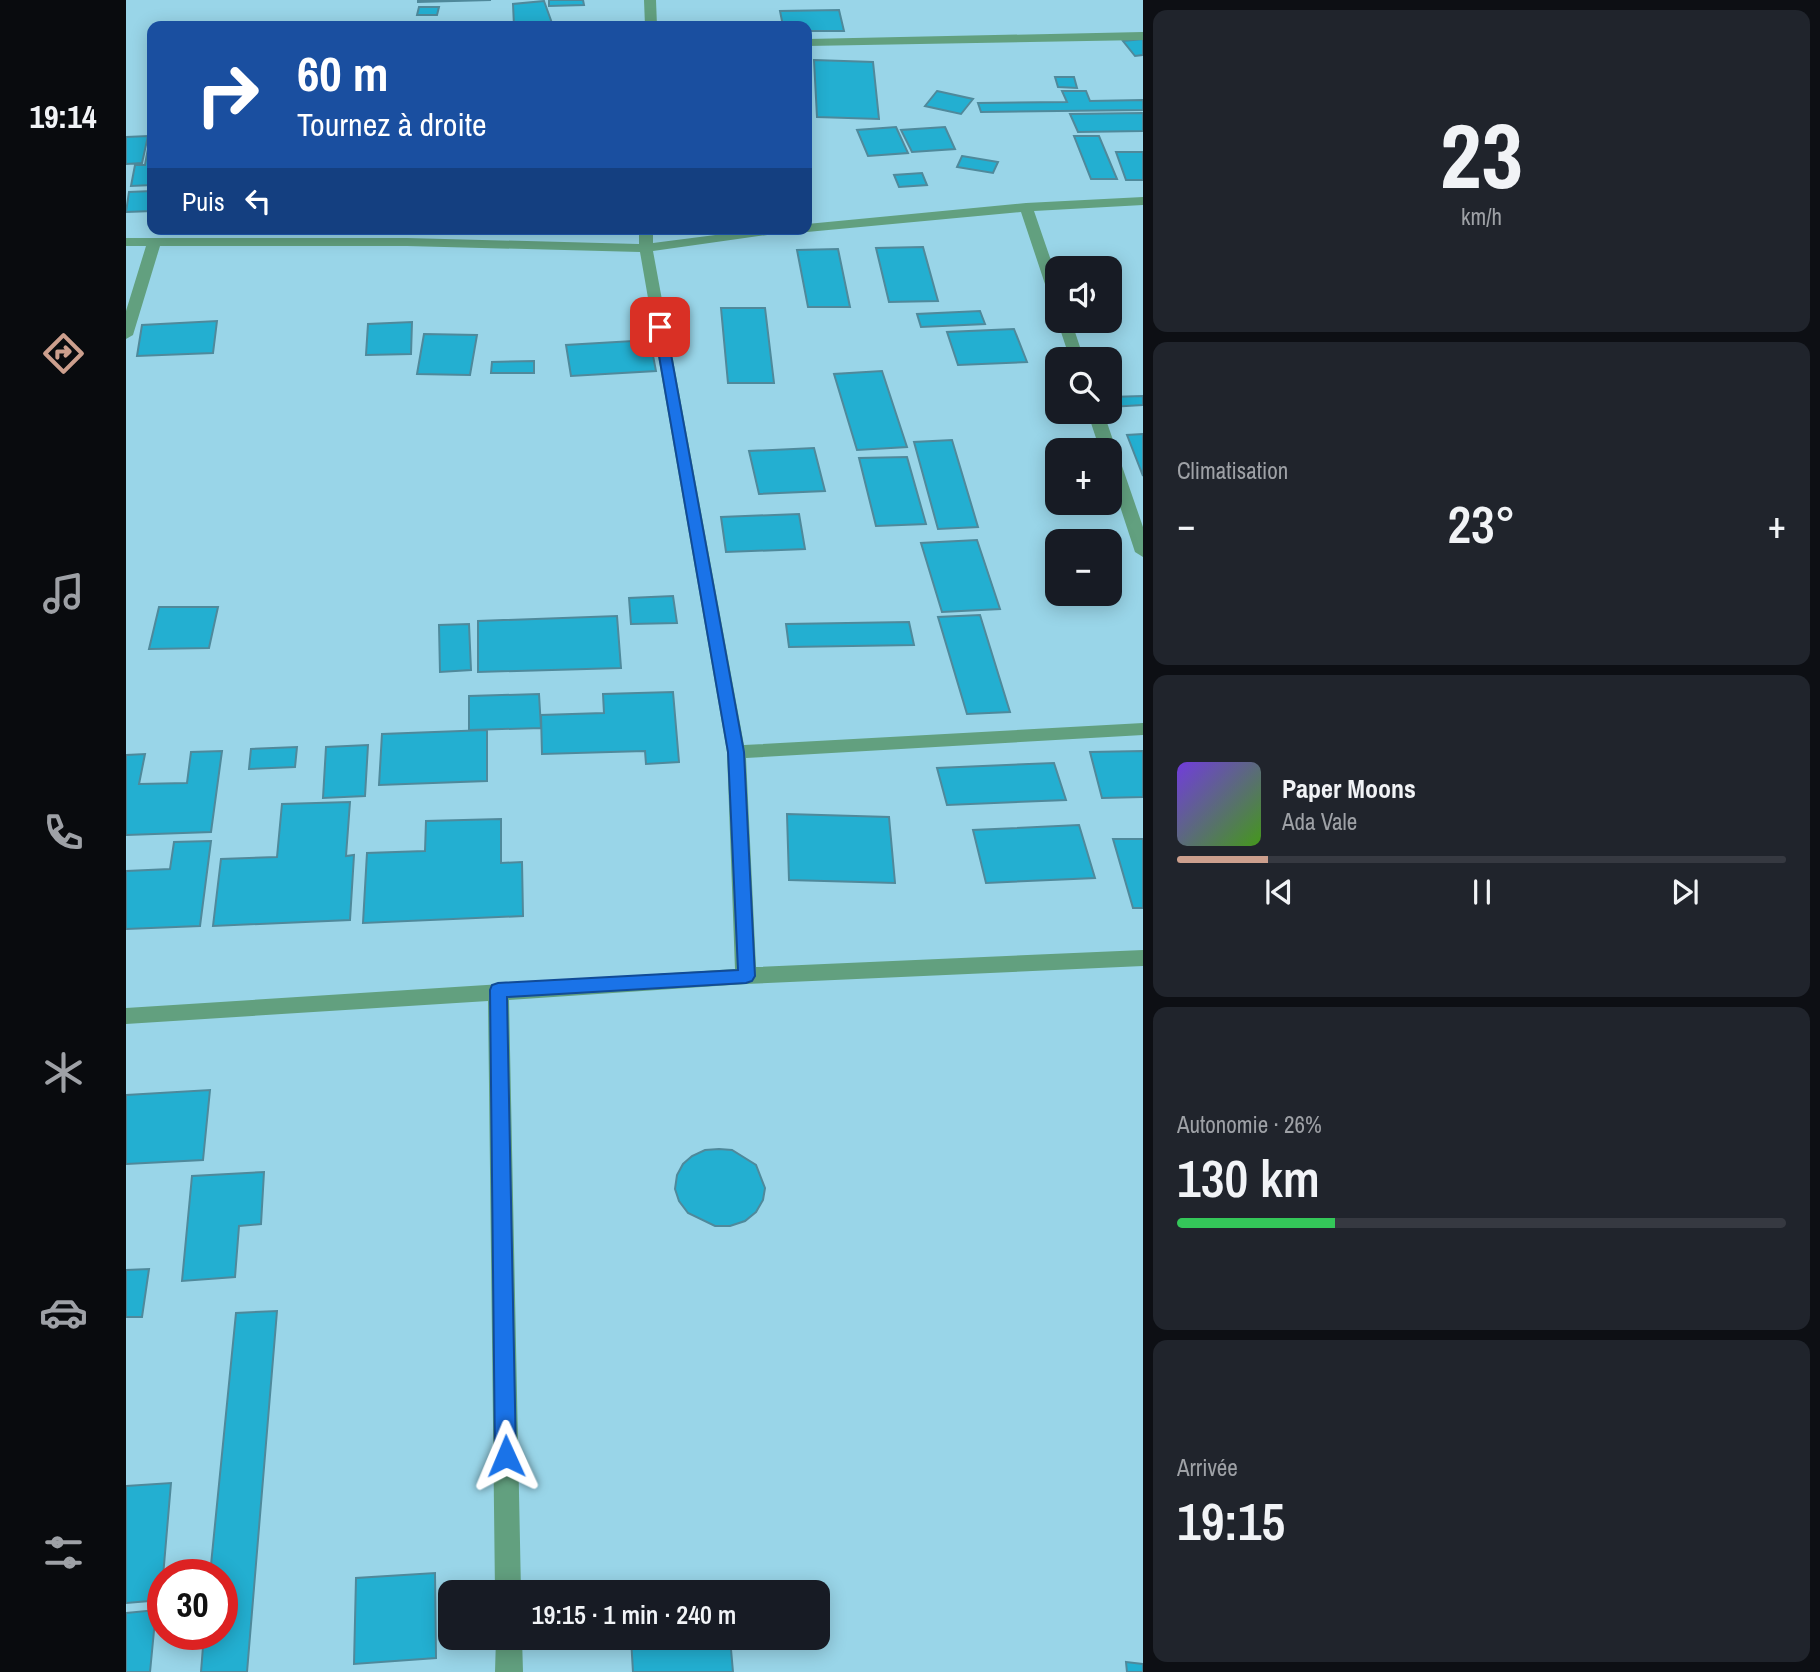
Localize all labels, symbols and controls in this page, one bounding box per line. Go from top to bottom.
text: 60 m [297,40,389,106]
icon: right [182,49,273,140]
text: 23 [1440,94,1523,216]
text: 19:14 [29,95,97,138]
text: Tournez à droite [297,103,487,146]
icon: left [239,182,277,220]
text: Puis [182,184,225,219]
text: km/h [1461,201,1502,232]
map controls [1045,256,1122,606]
button: sound [1045,256,1122,333]
pin [630,297,690,357]
icon: arrive [641,308,679,346]
icon: directions [39,329,88,378]
button: search [1045,347,1122,424]
button: + [1045,438,1122,515]
text: Climatisation [1177,455,1288,486]
text: 23° [1447,489,1516,559]
text: − [1177,499,1195,550]
text: + [1768,499,1786,550]
button: − [1045,529,1122,606]
icon: music [39,569,88,618]
text: Paper Moons [1282,771,1416,806]
text: Ada Vale [1282,806,1357,837]
icon: phone [39,808,88,857]
icon: previous [1260,873,1298,911]
icon: pause [1463,873,1501,911]
icon: next [1666,873,1704,911]
icon: climate [39,1048,88,1097]
text: Autonomie · 26% [1177,1109,1322,1140]
text: 130 km [1177,1143,1320,1213]
icon: car [39,1288,88,1337]
position arrow [469,1419,543,1493]
text: Arrivée [1177,1452,1238,1483]
text: 19:15 [1177,1486,1285,1556]
icon: filters [39,1528,88,1577]
speed limit sign: 30 [147,1559,238,1650]
text: 19:15 · 1 min · 240 m [532,1597,736,1632]

